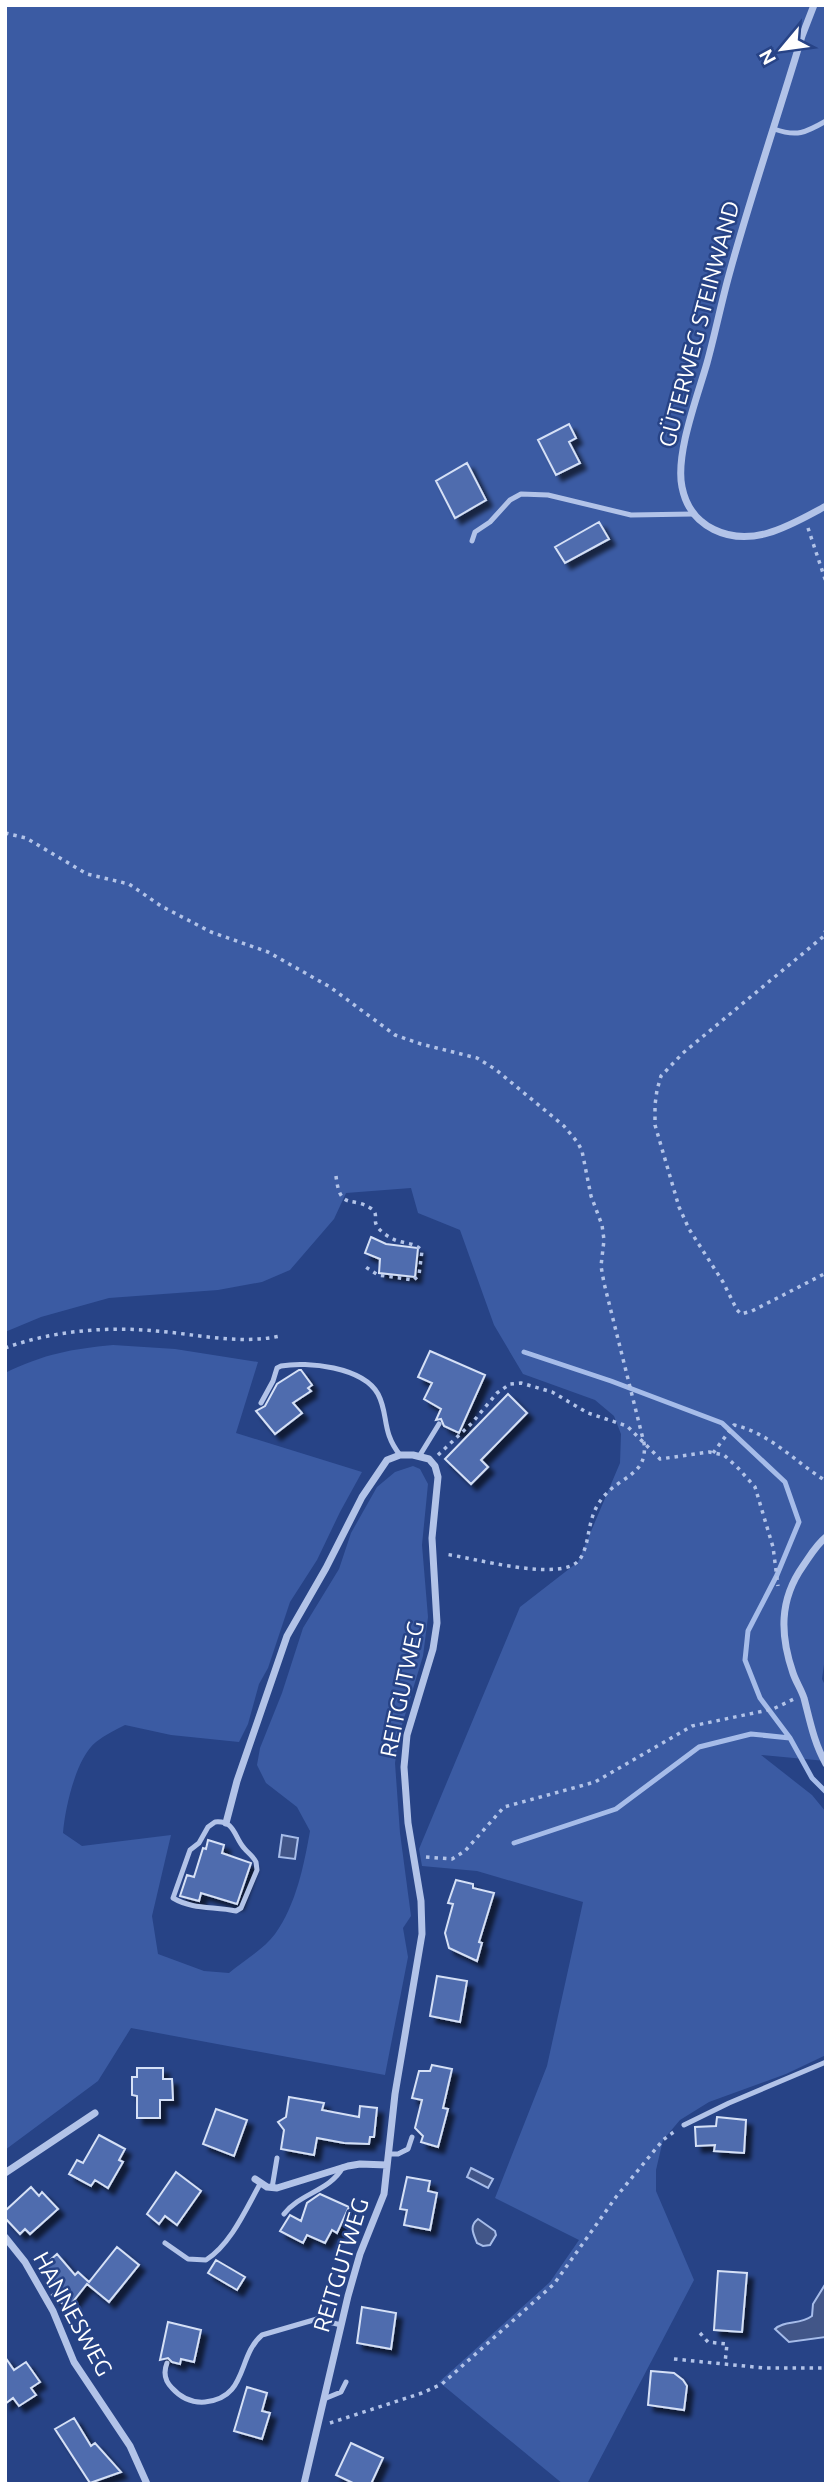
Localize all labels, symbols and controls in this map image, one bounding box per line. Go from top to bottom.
north arrow [747,14,817,84]
text: N [754,46,780,69]
street label: GÜTERWEG STEINWAND [654,198,743,450]
street label: REITGUTWEG [375,1618,428,1759]
street label: REITGUTWEG [308,2195,373,2335]
street label: HANNESWEG [29,2247,118,2380]

